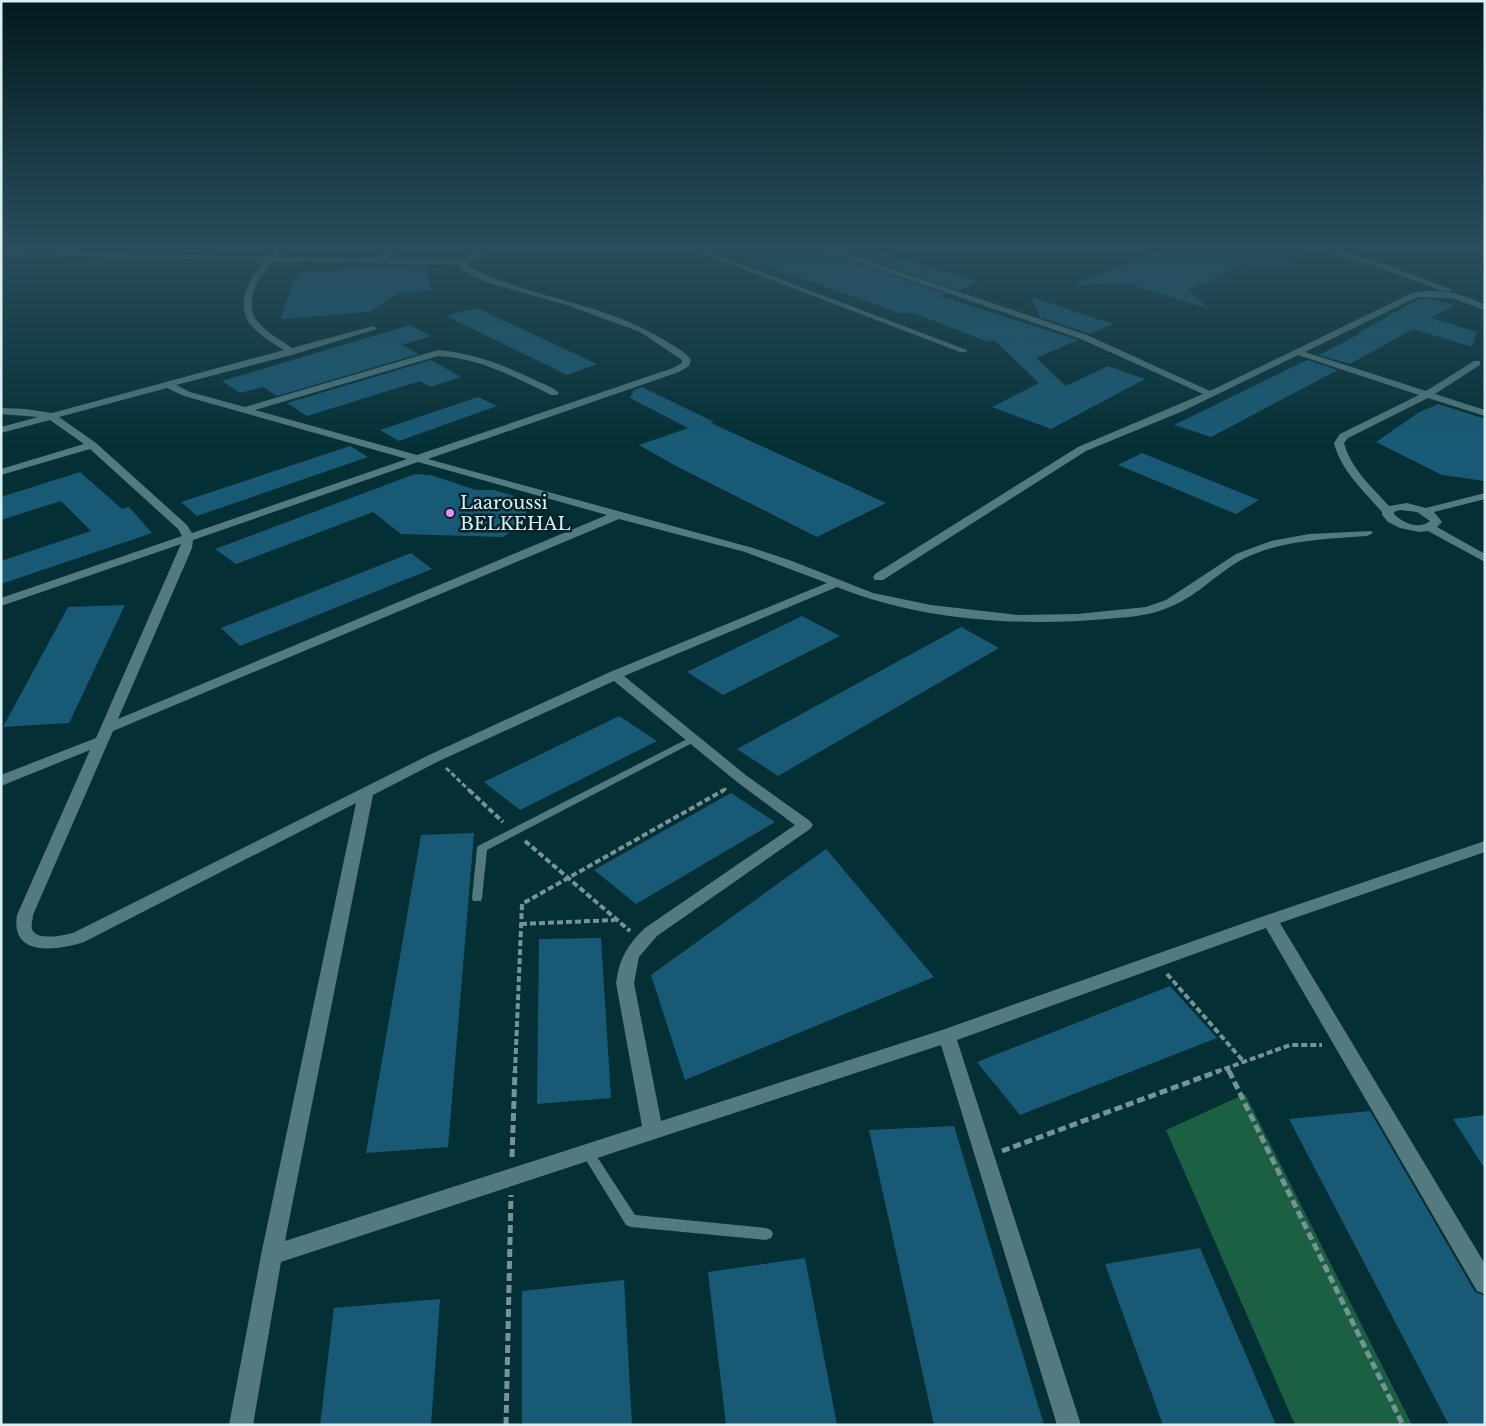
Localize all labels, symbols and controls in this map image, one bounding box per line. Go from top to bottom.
place label: Laaroussi BELKEHAL [460,492,571,535]
marker: Laaroussi BELKEHAL [444,507,456,519]

